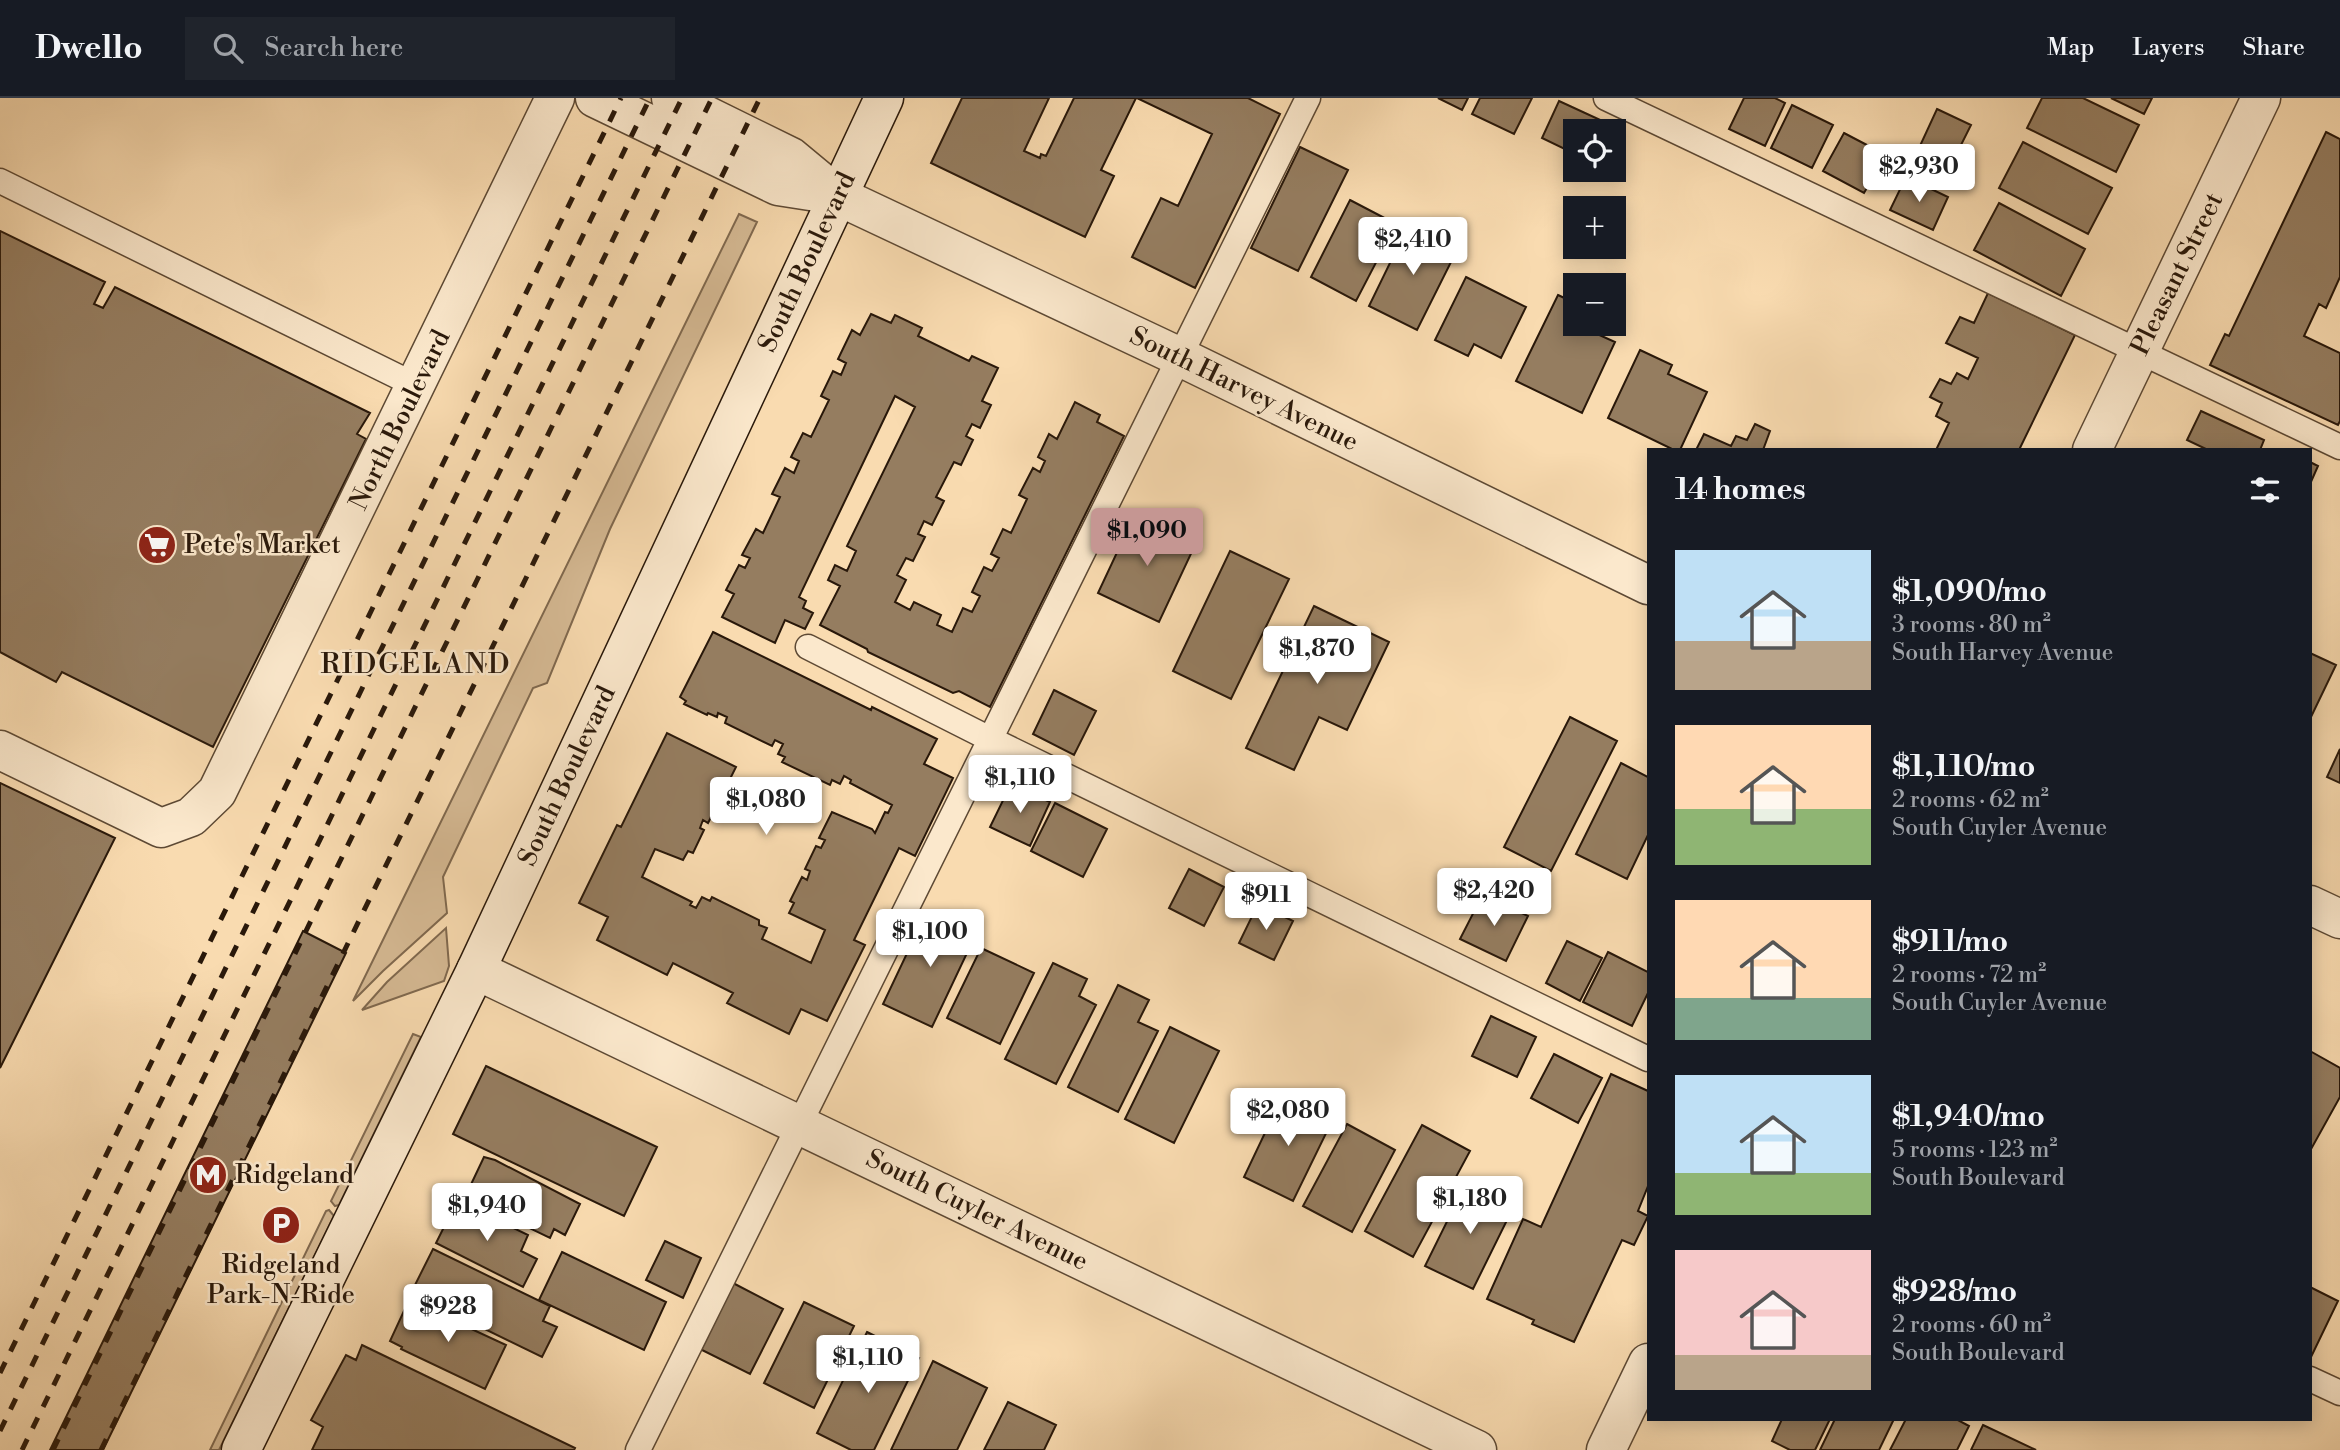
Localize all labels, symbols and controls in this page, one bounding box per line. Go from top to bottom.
search box [185,17,675,80]
text: Dwello [35,28,143,69]
icon: search [209,29,247,67]
text: Search here [265,32,403,64]
text: Map [2047,33,2094,63]
text: Layers [2132,33,2204,63]
text: Share [2242,33,2305,63]
map controls [1563,119,1626,336]
button: locate [1563,119,1626,182]
pin: $2,930 [1862,144,1976,204]
text: $2,930 [1879,153,1959,181]
street label: South Boulevard [751,167,863,357]
street label: Pleasant Street [2124,187,2230,361]
button: + [1563,196,1626,259]
pin: $2,410 [1356,218,1470,277]
text: $2,410 [1374,226,1452,254]
button: − [1563,273,1626,336]
street label: South Harvey Avenue [1125,320,1363,458]
street label: North Boulevard [343,325,457,515]
text: 14 homes [1675,471,1806,509]
icon: filters [2246,471,2284,509]
pin: $1,090 [1090,508,1204,568]
text: $1,090 [1107,517,1187,545]
supermarket icon: Pete's Market [136,524,178,566]
place label: Pete's Market [184,529,341,561]
text: $1,090/mo [1892,573,2047,611]
icon: home [1731,578,1815,662]
text: 3 rooms · 80 m² [1892,611,2051,639]
pin: $1,870 [1260,626,1374,686]
text: $1,870 [1279,635,1355,663]
text: South Harvey Avenue [1892,639,2113,667]
district label: RIDGELAND [320,647,512,682]
street label: South Boulevard [511,681,623,871]
text: $1,110/mo [1892,748,2035,786]
icon: home [1731,753,1815,837]
pin: $1,110 [963,756,1077,815]
text: $1,110 [984,764,1056,792]
pin: $1,080 [709,778,823,837]
text: $1,080 [726,786,806,814]
text: 2 rooms · 62 m² [1892,786,2049,814]
text: South Cuyler Avenue [1892,814,2107,842]
pin: $2,420 [1437,868,1551,928]
pin: $911 [1225,872,1307,932]
text: $2,420 [1453,877,1535,905]
text: $911 [1241,881,1291,909]
pin: $1,100 [873,910,987,969]
text: $1,100 [892,918,968,946]
text: $911/mo [1892,923,2008,961]
icon: home [1731,928,1815,1012]
text: 2 rooms · 72 m² [1892,961,2046,989]
text: South Cuyler Avenue [1892,989,2107,1017]
pin: $2,080 [1231,1088,1345,1148]
text: $2,080 [1246,1097,1330,1125]
text: $1,940/mo [1892,1098,2045,1136]
icon: home [1731,1103,1815,1187]
text: 5 rooms · 123 m² [1892,1136,2058,1164]
street label: South Cuyler Avenue [861,1142,1093,1278]
metro station icon: Ridgeland [187,1154,229,1196]
place label: Ridgeland [235,1159,354,1191]
text: South Boulevard [1892,1164,2064,1192]
pin: $1,180 [1413,1176,1527,1236]
pin: $1,940 [430,1184,544,1243]
text: $1,180 [1433,1185,1507,1213]
text: $1,940 [448,1192,526,1220]
parking icon: Ridgeland Park-N-Ride [260,1204,302,1246]
place label: Ridgeland Park-N-Ride [207,1249,355,1311]
text: $928/mo [1892,1273,2017,1311]
icon: home [1731,1278,1815,1362]
pin: $928 [407,1284,489,1344]
text: $928 [419,1293,477,1321]
text: 2 rooms · 60 m² [1892,1311,2051,1339]
pin: $1,110 [811,1336,925,1395]
text: South Boulevard [1892,1339,2064,1367]
text: $1,110 [832,1344,904,1372]

